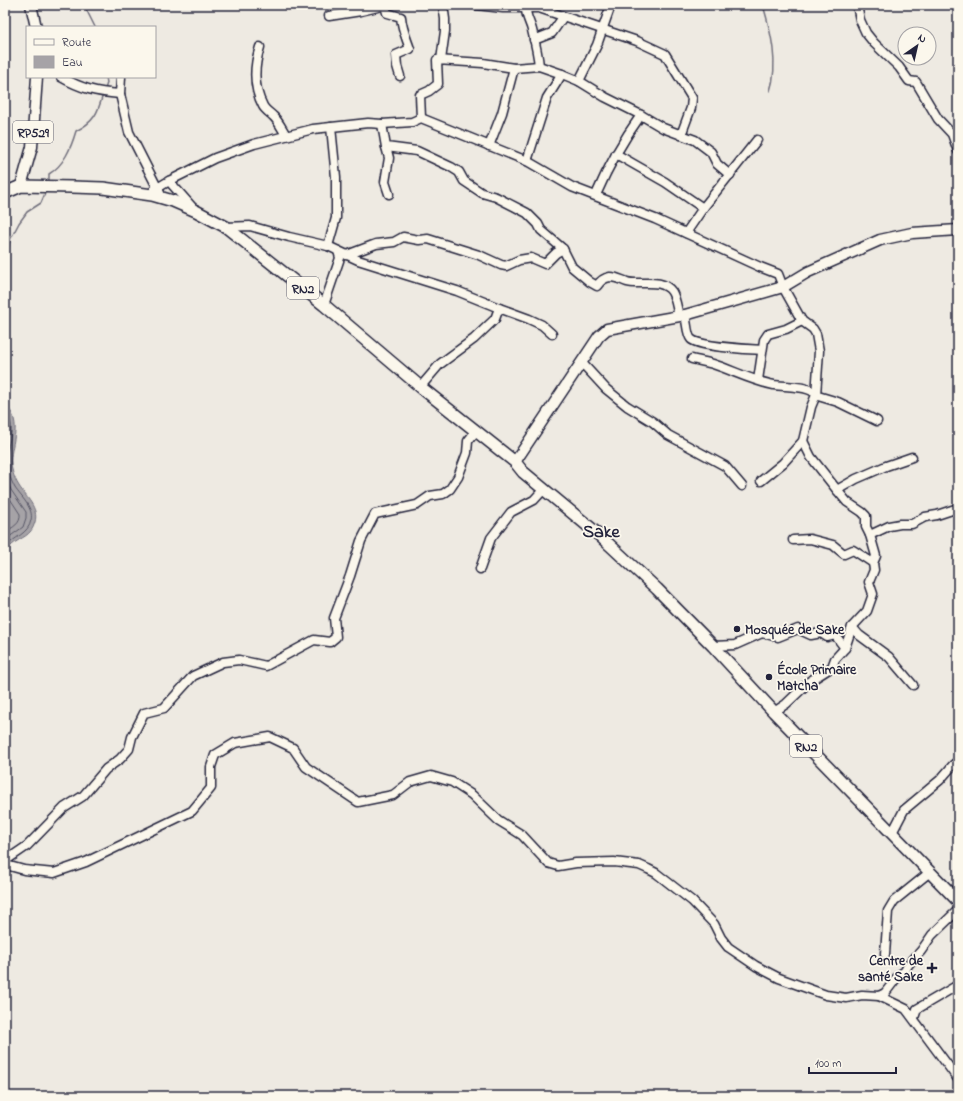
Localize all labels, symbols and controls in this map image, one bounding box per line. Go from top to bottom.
legend [26,26,156,78]
north arrow [897,26,937,66]
text: N [914,30,930,47]
text: Route [62,34,92,52]
text: Eau [62,54,83,72]
road number: RP529 [13,121,53,143]
road number: RN2 [287,277,319,299]
district label: Sake [582,520,621,546]
place label: Mosquée de Sake [745,620,845,641]
marker: Mosquée de Sake [732,624,742,634]
place label: École Primaire Matcha [777,660,857,697]
marker: École Primaire Matcha [764,672,774,682]
road number: RN2 [790,735,822,757]
place label: Centre de santé Sake [858,951,924,988]
marker: Centre de santé Sake [926,962,938,974]
scale bar [809,1049,896,1075]
text: 100 m [815,1055,842,1073]

